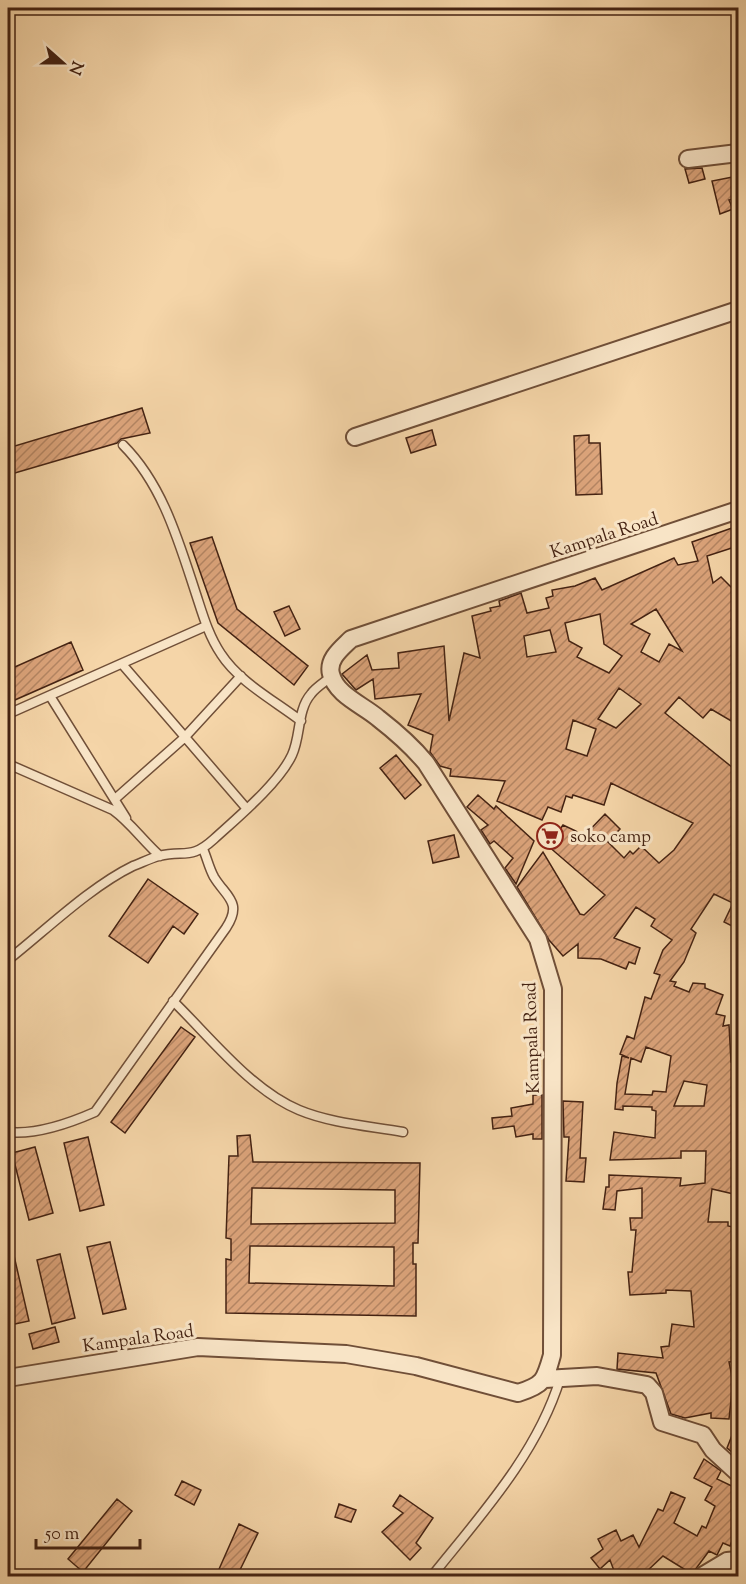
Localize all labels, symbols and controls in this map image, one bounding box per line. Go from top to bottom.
north arrow [33,33,93,93]
text: N [62,57,88,78]
street label: Kampala Road [547,507,662,567]
supermarket icon: soko camp [535,821,565,851]
place label: soko camp [570,825,651,851]
street label: Kampala Road [518,982,548,1094]
street label: Kampala Road [81,1319,196,1361]
scale bar [36,1512,140,1550]
text: 50 m [44,1522,80,1548]

